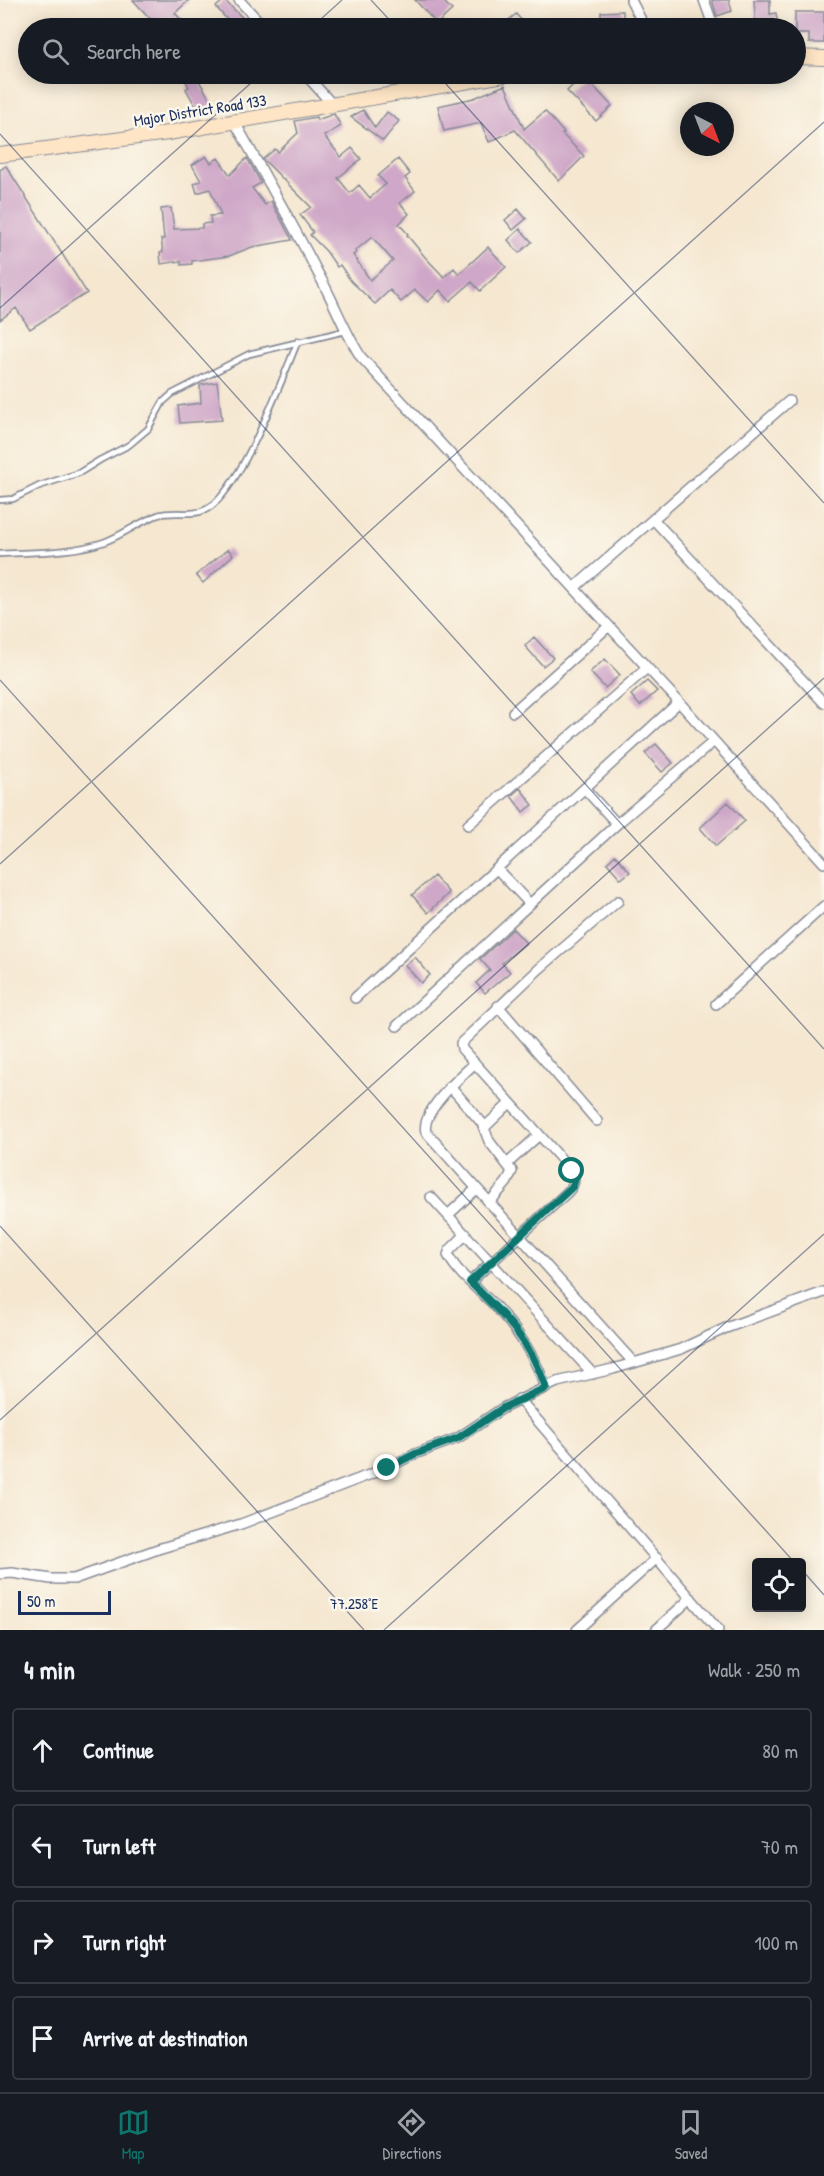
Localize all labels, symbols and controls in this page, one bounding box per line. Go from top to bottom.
search box [18,18,806,84]
icon: search [39,35,72,68]
text: Search here [87,36,181,66]
street label: Major District Road 133 [132,89,268,131]
north arrow [680,102,734,156]
route start [558,1157,584,1183]
route end [373,1454,399,1480]
map controls [752,1558,806,1612]
button: locate [752,1558,806,1612]
scale bar [18,1588,111,1616]
text: 50 m [27,1590,56,1612]
text: 77.258°E [330,1593,378,1614]
text: 4 min [24,1652,75,1687]
text: Walk · 250 m [708,1656,800,1683]
icon: ahead [26,1734,59,1767]
text: Continue [83,1735,154,1765]
text: 80 m [762,1737,798,1764]
icon: left [26,1830,59,1863]
text: Turn left [83,1831,156,1861]
text: 70 m [761,1833,798,1860]
icon: right [26,1926,59,1959]
text: Turn right [83,1927,166,1957]
text: 100 m [755,1929,798,1956]
icon: arrive [26,2022,59,2055]
text: Arrive at destination [83,2023,248,2053]
tab: Map [117,2106,150,2164]
tab: Directions [383,2106,441,2164]
tab: Saved [674,2106,707,2164]

